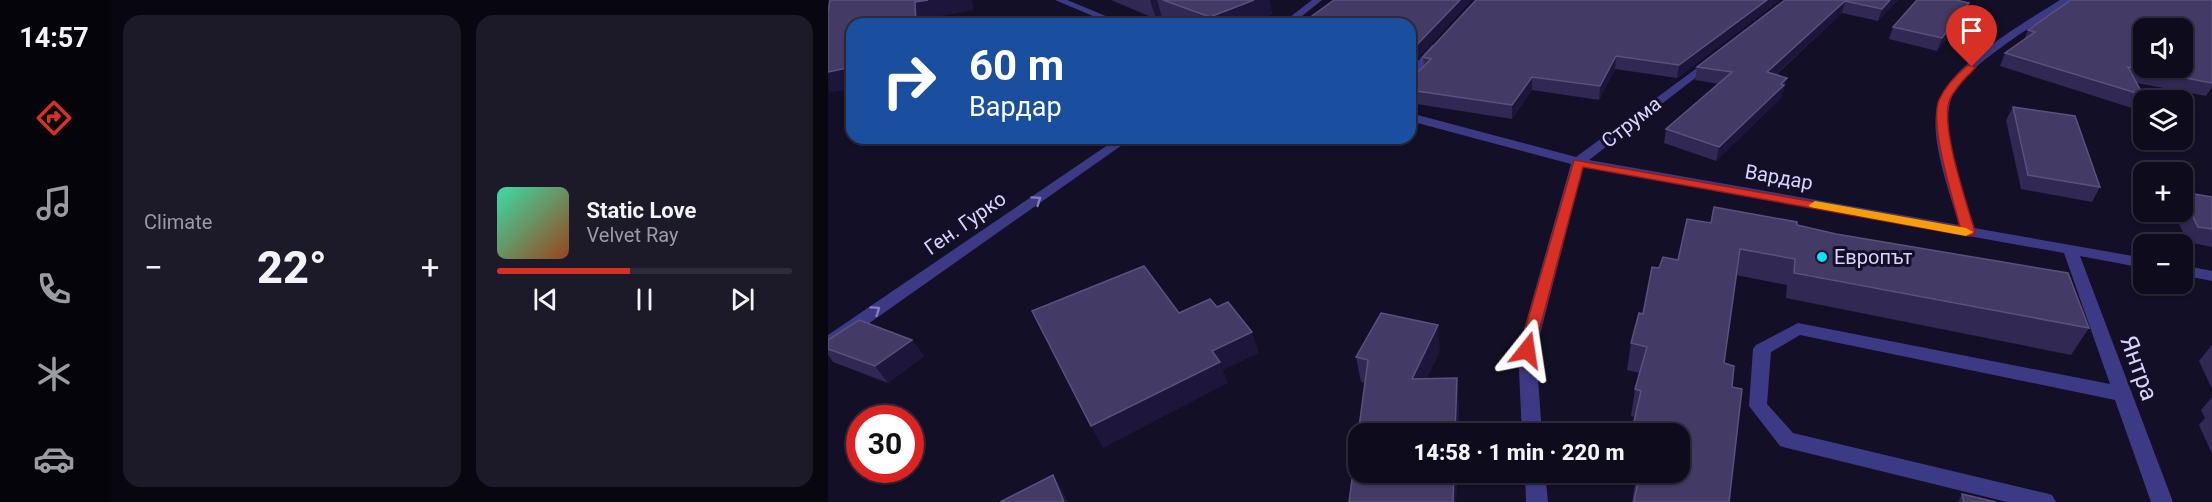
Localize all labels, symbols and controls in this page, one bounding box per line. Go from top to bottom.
pin [1946,5,1997,67]
icon: arrive [1955,14,1988,47]
map controls [2133,18,2193,294]
button: sound [2133,18,2193,78]
text: 14:57 [19,22,89,54]
text: 60 m [969,41,1064,90]
icon: right [870,42,948,120]
button: layers [2133,90,2193,150]
text: Вардар [969,91,1062,123]
street label: Струма [1596,91,1666,153]
icon: directions [33,97,75,139]
street label: Вардар [1743,159,1815,195]
button: + [2133,162,2193,222]
icon: music [33,182,75,224]
street label: Ген. Гурко [920,186,1010,260]
one-way arrow [1030,196,1041,207]
text: Static Love [587,198,697,223]
text: Climate [144,210,212,234]
text: Velvet Ray [587,223,678,247]
button: − [2133,234,2193,294]
text: 22° [257,241,327,294]
place label: Европът [1834,245,1913,269]
text: − [144,248,163,287]
text: + [421,248,440,287]
marker: Европът [1815,250,1829,264]
icon: phone [33,268,75,310]
icon: previous [529,283,562,316]
icon: pause [628,283,661,316]
icon: next [726,283,759,316]
one-way arrow [870,306,881,317]
position arrow [1495,318,1559,382]
street label: Янтра [2114,332,2164,404]
icon: climate [33,353,75,395]
speed limit sign: 30 [846,405,924,483]
icon: car [33,438,75,480]
text: 14:58 · 1 min · 220 m [1414,440,1624,465]

